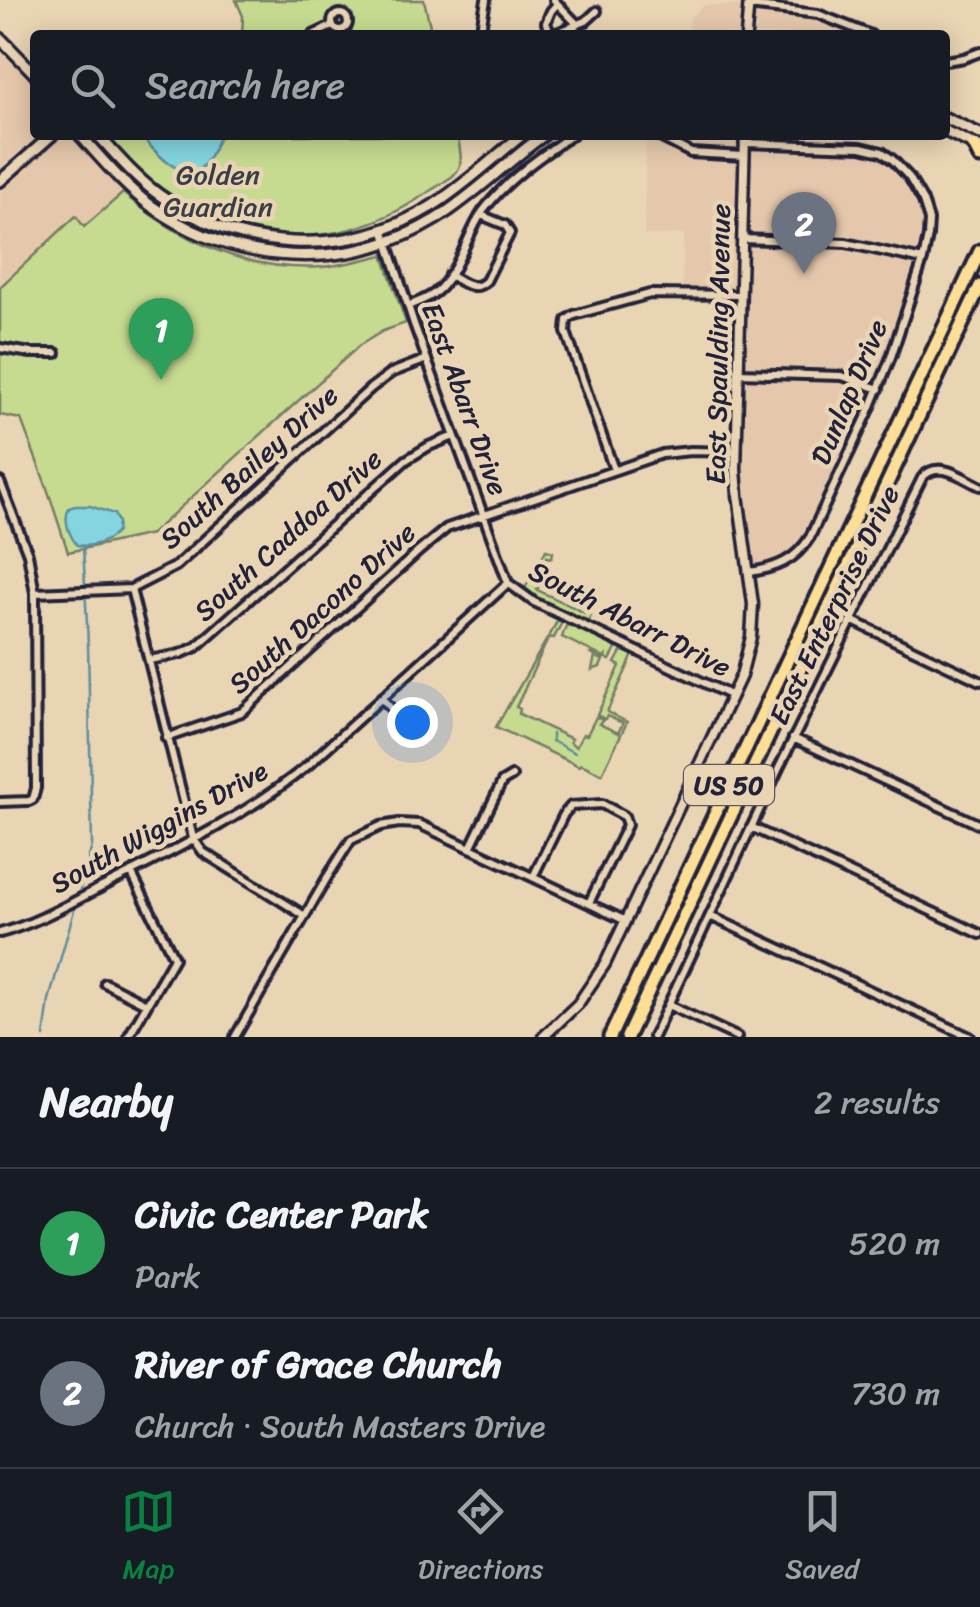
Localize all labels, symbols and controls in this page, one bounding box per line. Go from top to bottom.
search box [30,30,950,140]
text: Search here [145,52,345,119]
icon: search [65,58,120,113]
park label: Golden Guardian [163,150,273,231]
pin: 2 [772,192,836,274]
street label: East Spaulding Avenue [691,203,745,485]
street label: East Abarr Drive [407,295,523,503]
pin: 1 [128,298,194,380]
street label: Dunlap Drive [796,311,902,473]
street label: South Bailey Drive [148,372,350,562]
street label: South Caddoa Drive [182,436,394,634]
street label: East Enterprise Drive [755,477,913,733]
street label: South Dacono Drive [216,510,428,706]
street label: South Abarr Drive [520,547,740,691]
your location [387,697,438,748]
street label: South Wiggins Drive [41,747,277,907]
road number: US 50 [684,765,774,805]
text: Nearby [40,1065,173,1139]
text: 2 results [814,1074,940,1131]
text: Civic Center Park [135,1181,428,1248]
text: 1 [66,1215,79,1272]
text: 520 m [849,1215,940,1272]
text: Park [135,1248,201,1305]
text: River of Grace Church [135,1331,502,1398]
text: 2 [63,1365,82,1422]
text: 730 m [851,1365,940,1422]
text: Church · South Masters Drive [135,1398,545,1455]
tab: Map [121,1484,176,1593]
tab: Directions [418,1484,543,1593]
tab: Saved [785,1484,859,1593]

